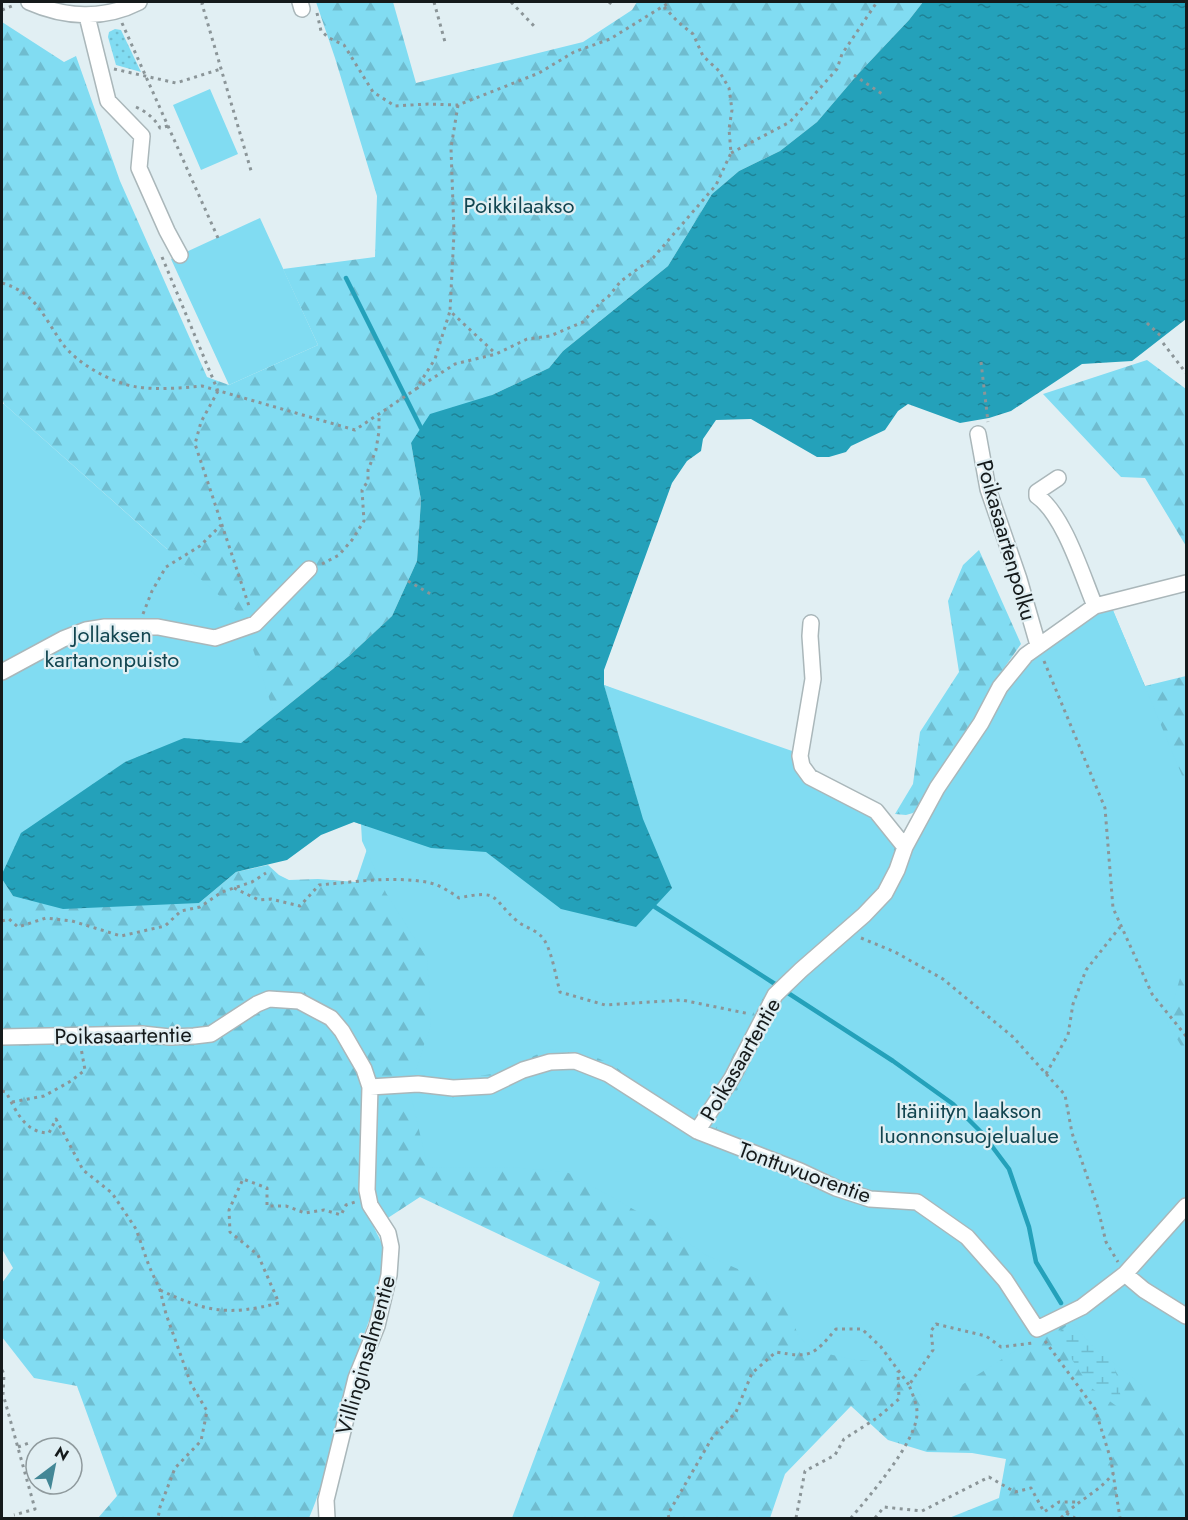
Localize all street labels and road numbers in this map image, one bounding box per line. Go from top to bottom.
street label: Poikasaartenpolku [969,456,1045,624]
street label: Poikasaartentie [692,991,788,1127]
street label: Poikasaartentie [54,1018,192,1052]
street label: Tonttuvuorentie [734,1133,876,1211]
street label: Villinginsalmentie [327,1272,403,1438]

